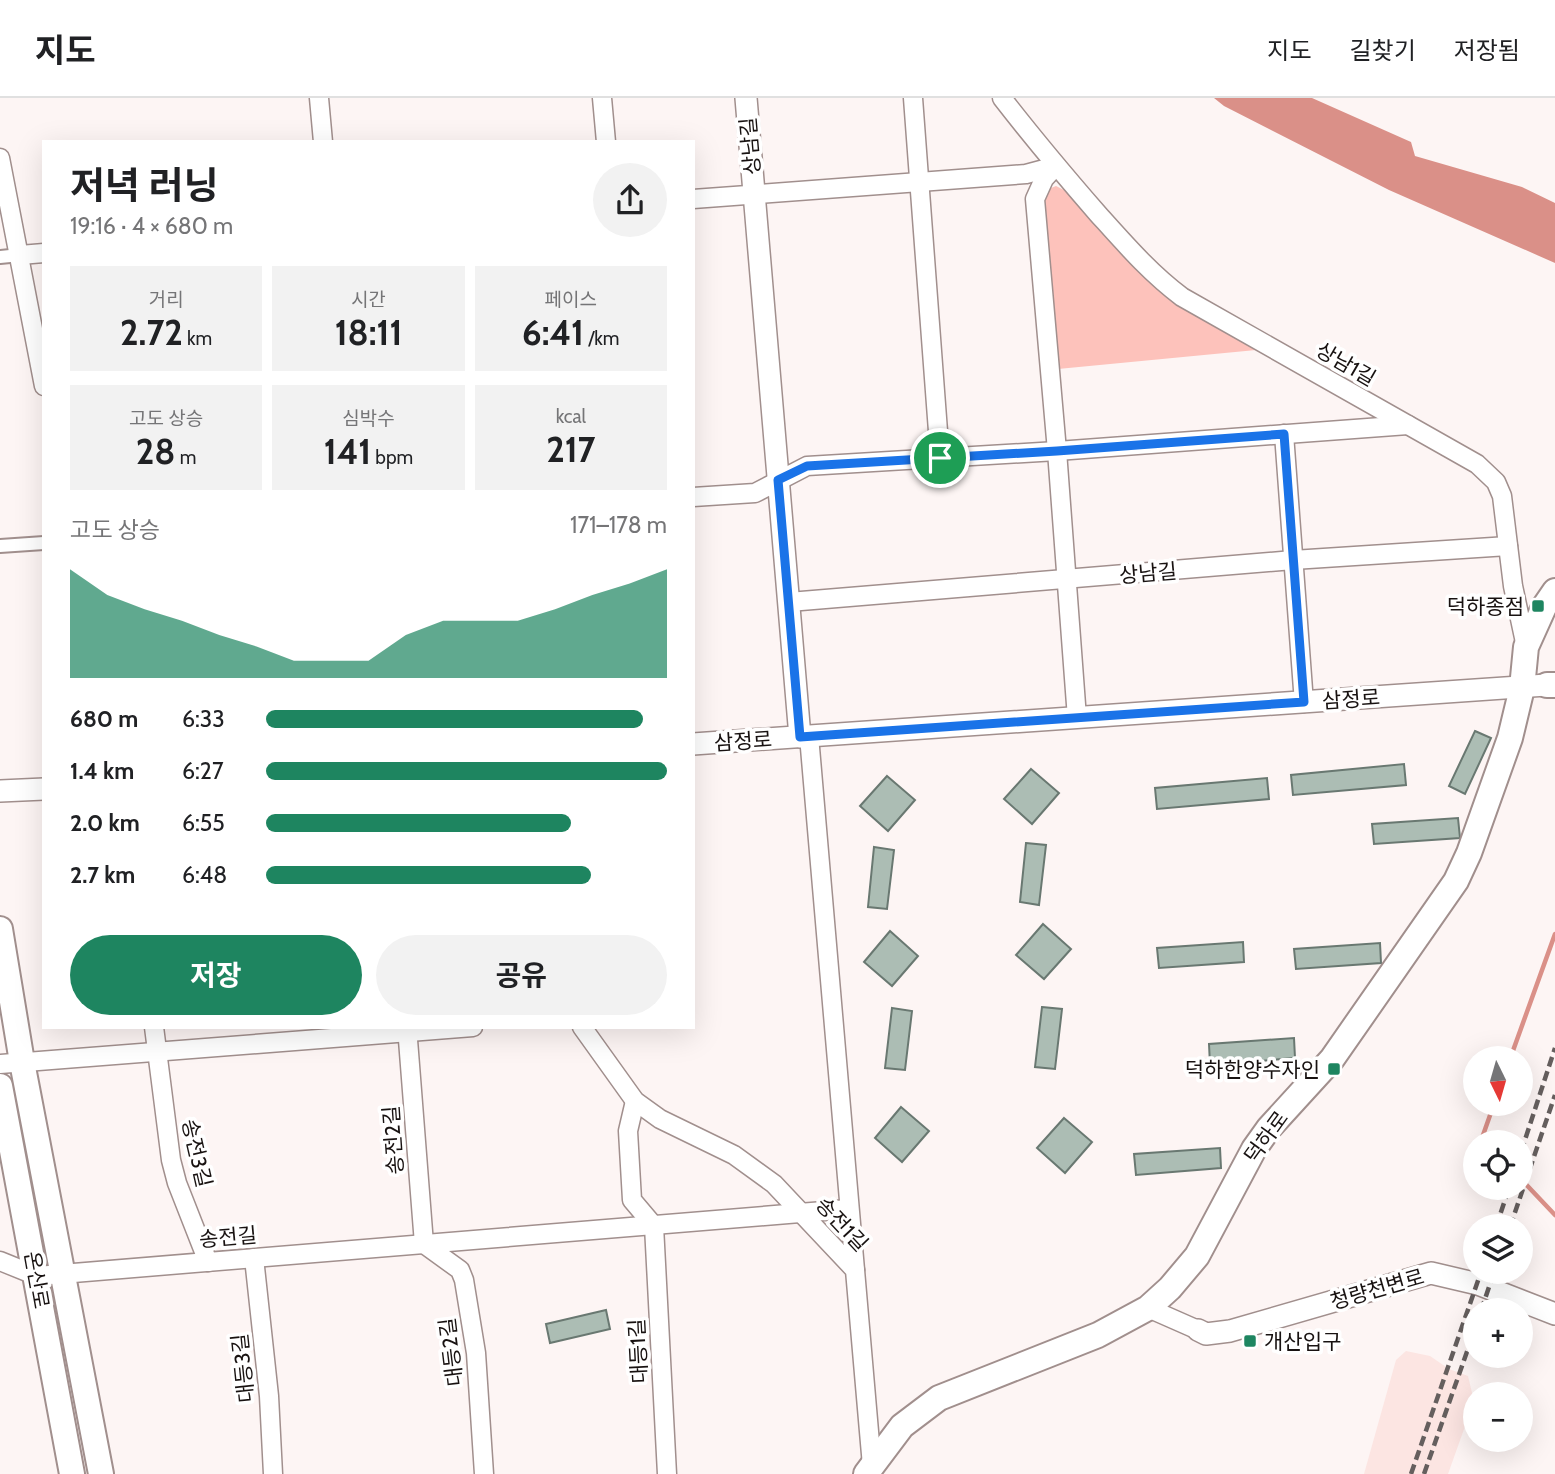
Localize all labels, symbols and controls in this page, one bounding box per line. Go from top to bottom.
text: 지도 [35,30,96,70]
text: 지도 [1267,36,1312,65]
text: 길찾기 [1350,36,1416,65]
text: 저장됨 [1454,36,1520,65]
street label: 상남길 [735,116,765,176]
text: 저녁 러닝 [70,162,218,209]
button: share [593,163,667,237]
text: 19:16 · 4 × 680 m [70,212,233,240]
text: 거리 [149,288,184,311]
text: 시간 [351,288,386,311]
text: 페이스 [545,288,597,311]
text: 2.72 [120,311,183,354]
text: 18:11 [335,311,402,354]
text: 6:41 [522,311,584,354]
text: km [183,327,212,350]
text: /km [584,327,620,350]
street label: 상남1길 [1312,337,1380,391]
text: kcal [556,405,586,428]
text: 고도 상승 [129,407,203,430]
text: 심박수 [342,407,395,430]
text: 217 [546,428,595,471]
pin [910,428,970,488]
text: 28 [136,430,176,473]
text: 141 [324,430,371,473]
icon: arrive [921,439,959,477]
text: m [176,446,196,469]
text: bpm [371,446,413,469]
text: 171–178 m [570,511,667,539]
text: 고도 상승 [70,516,160,544]
street label: 상남길 [1118,558,1178,588]
place label: 덕하종점 [1447,594,1524,619]
marker: 덕하종점 [1530,598,1546,614]
street label: 삼정로 [1321,685,1381,713]
text: 680 m [70,705,138,733]
text: 6:33 [182,705,225,733]
street label: 삼정로 [713,727,773,755]
text: 1.4 km [70,757,134,785]
text: 6:27 [182,757,223,785]
text: 2.0 km [70,809,140,837]
text: 6:55 [182,809,225,837]
text: 2.7 km [70,861,135,889]
text: 6:48 [182,861,227,889]
button: 저장 [70,935,362,1015]
button: 공유 [376,935,667,1015]
north arrow [1463,1046,1533,1116]
map controls [1463,1046,1533,1452]
place label: 덕하한양수자인 [1185,1057,1320,1082]
marker: 덕하한양수자인 [1326,1061,1342,1077]
street label: 송전2길 [378,1105,408,1175]
street label: 덕하로 [1239,1106,1293,1168]
street label: 송전3길 [177,1116,217,1190]
button: locate [1463,1130,1533,1200]
street label: 송전1길 [811,1192,873,1256]
button: layers [1463,1214,1533,1284]
street label: 송전길 [198,1222,258,1252]
street label: 온산로 [20,1249,54,1311]
street label: 청량천변로 [1327,1264,1427,1314]
button: + [1463,1298,1533,1368]
street label: 대등2길 [434,1316,468,1388]
street label: 대등1길 [624,1318,652,1384]
place label: 개산입구 [1264,1329,1341,1354]
street label: 대등3길 [227,1332,259,1404]
marker: 개산입구 [1242,1333,1258,1349]
button: − [1463,1382,1533,1452]

